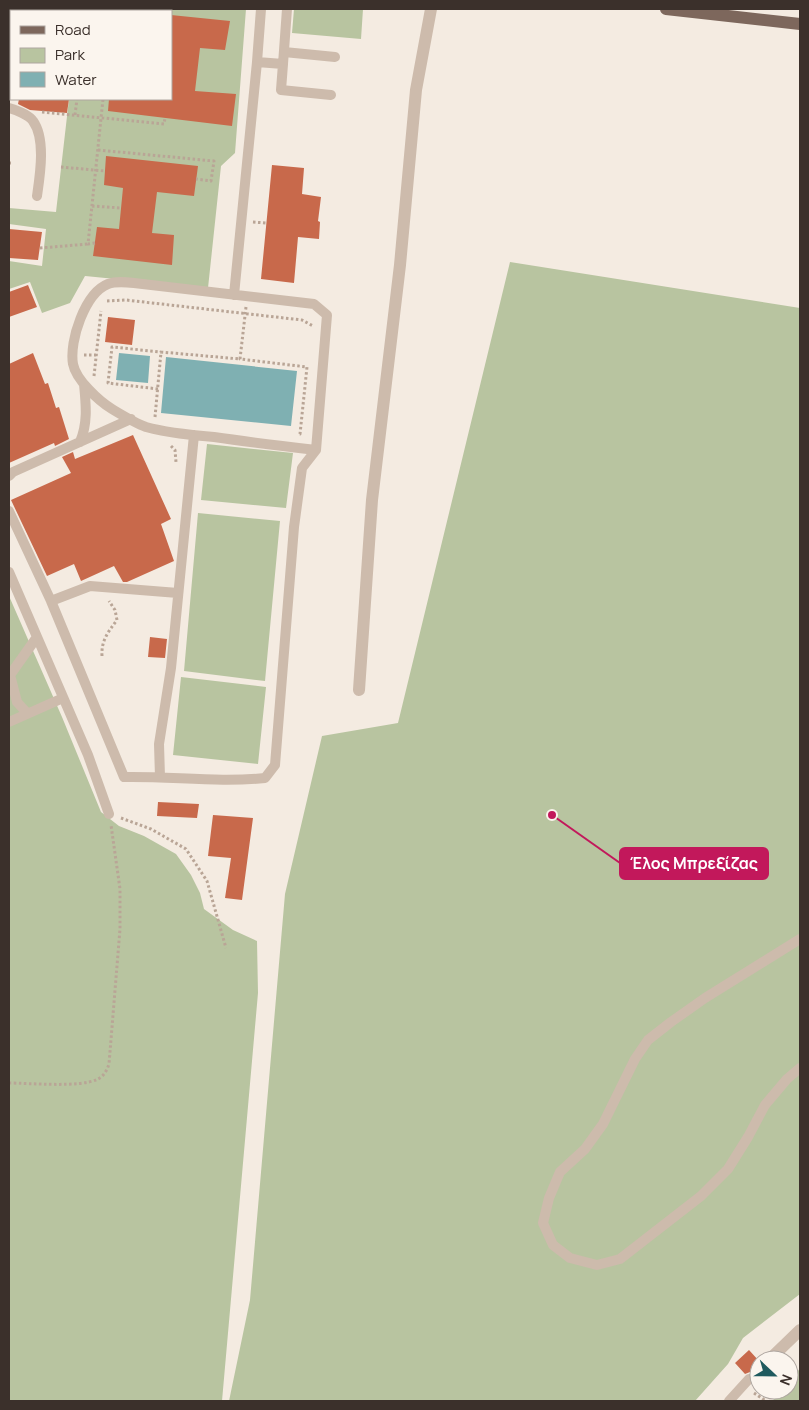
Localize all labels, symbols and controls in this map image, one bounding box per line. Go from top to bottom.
legend [10,10,172,100]
text: Road [55,19,91,40]
text: Park [55,44,85,65]
text: Water [55,69,97,90]
callout: Έλος Μπρεξίζας [620,848,768,879]
text: Έλος Μπρεξίζας [630,852,758,874]
north arrow [749,1350,799,1400]
text: N [776,1372,797,1388]

